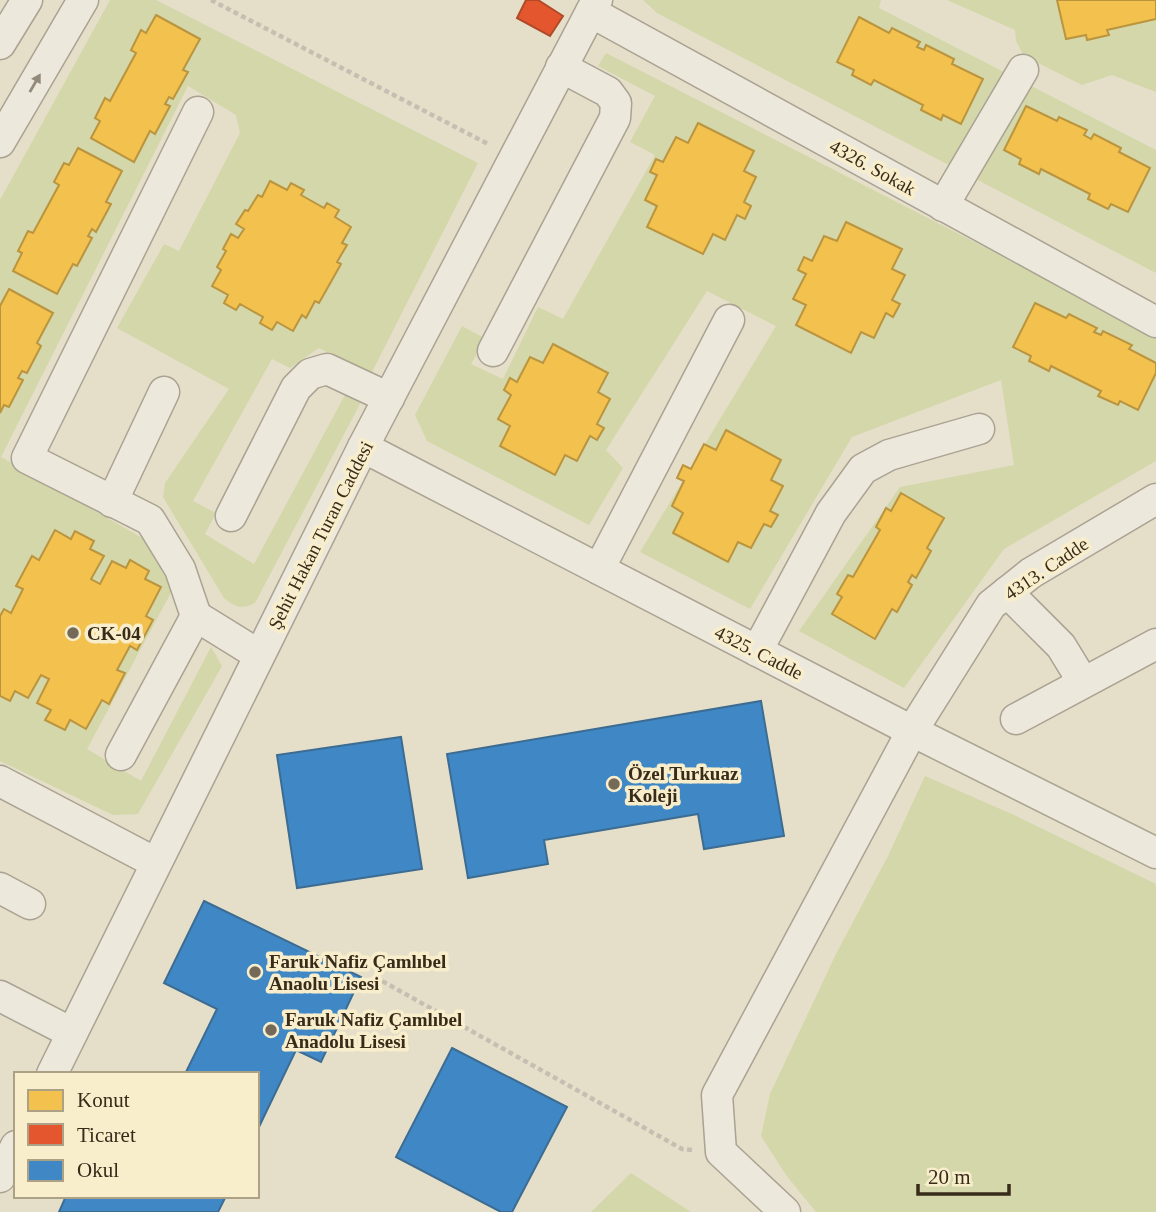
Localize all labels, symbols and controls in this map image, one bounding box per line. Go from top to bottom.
one-way arrow [28,73,41,92]
street label: 4326. Sokak [826,135,920,200]
street label: Şehit Hakan Turan Caddesi [264,438,377,633]
street label: 4313. Cadde [1001,533,1092,604]
street label: 4325. Cadde [711,621,806,684]
place label: CK-04 [87,623,141,644]
marker: CK-04 [65,625,81,641]
place label: Özel Turkuaz Koleji [628,763,739,806]
marker: Özel Turkuaz Koleji [606,776,622,792]
place label: Faruk Nafiz Çamlıbel Anaolu Lisesi [269,951,446,994]
marker: Faruk Nafiz Çamlıbel Anaolu Lisesi [247,964,263,980]
place label: Faruk Nafiz Çamlıbel Anadolu Lisesi [285,1009,462,1052]
marker: Faruk Nafiz Çamlıbel Anadolu Lisesi [263,1022,279,1038]
legend [14,1072,259,1198]
text: Konut [77,1088,130,1112]
text: Ticaret [77,1123,136,1147]
scale bar [918,1152,1009,1196]
text: Okul [77,1158,119,1182]
text: 20 m [928,1165,971,1189]

